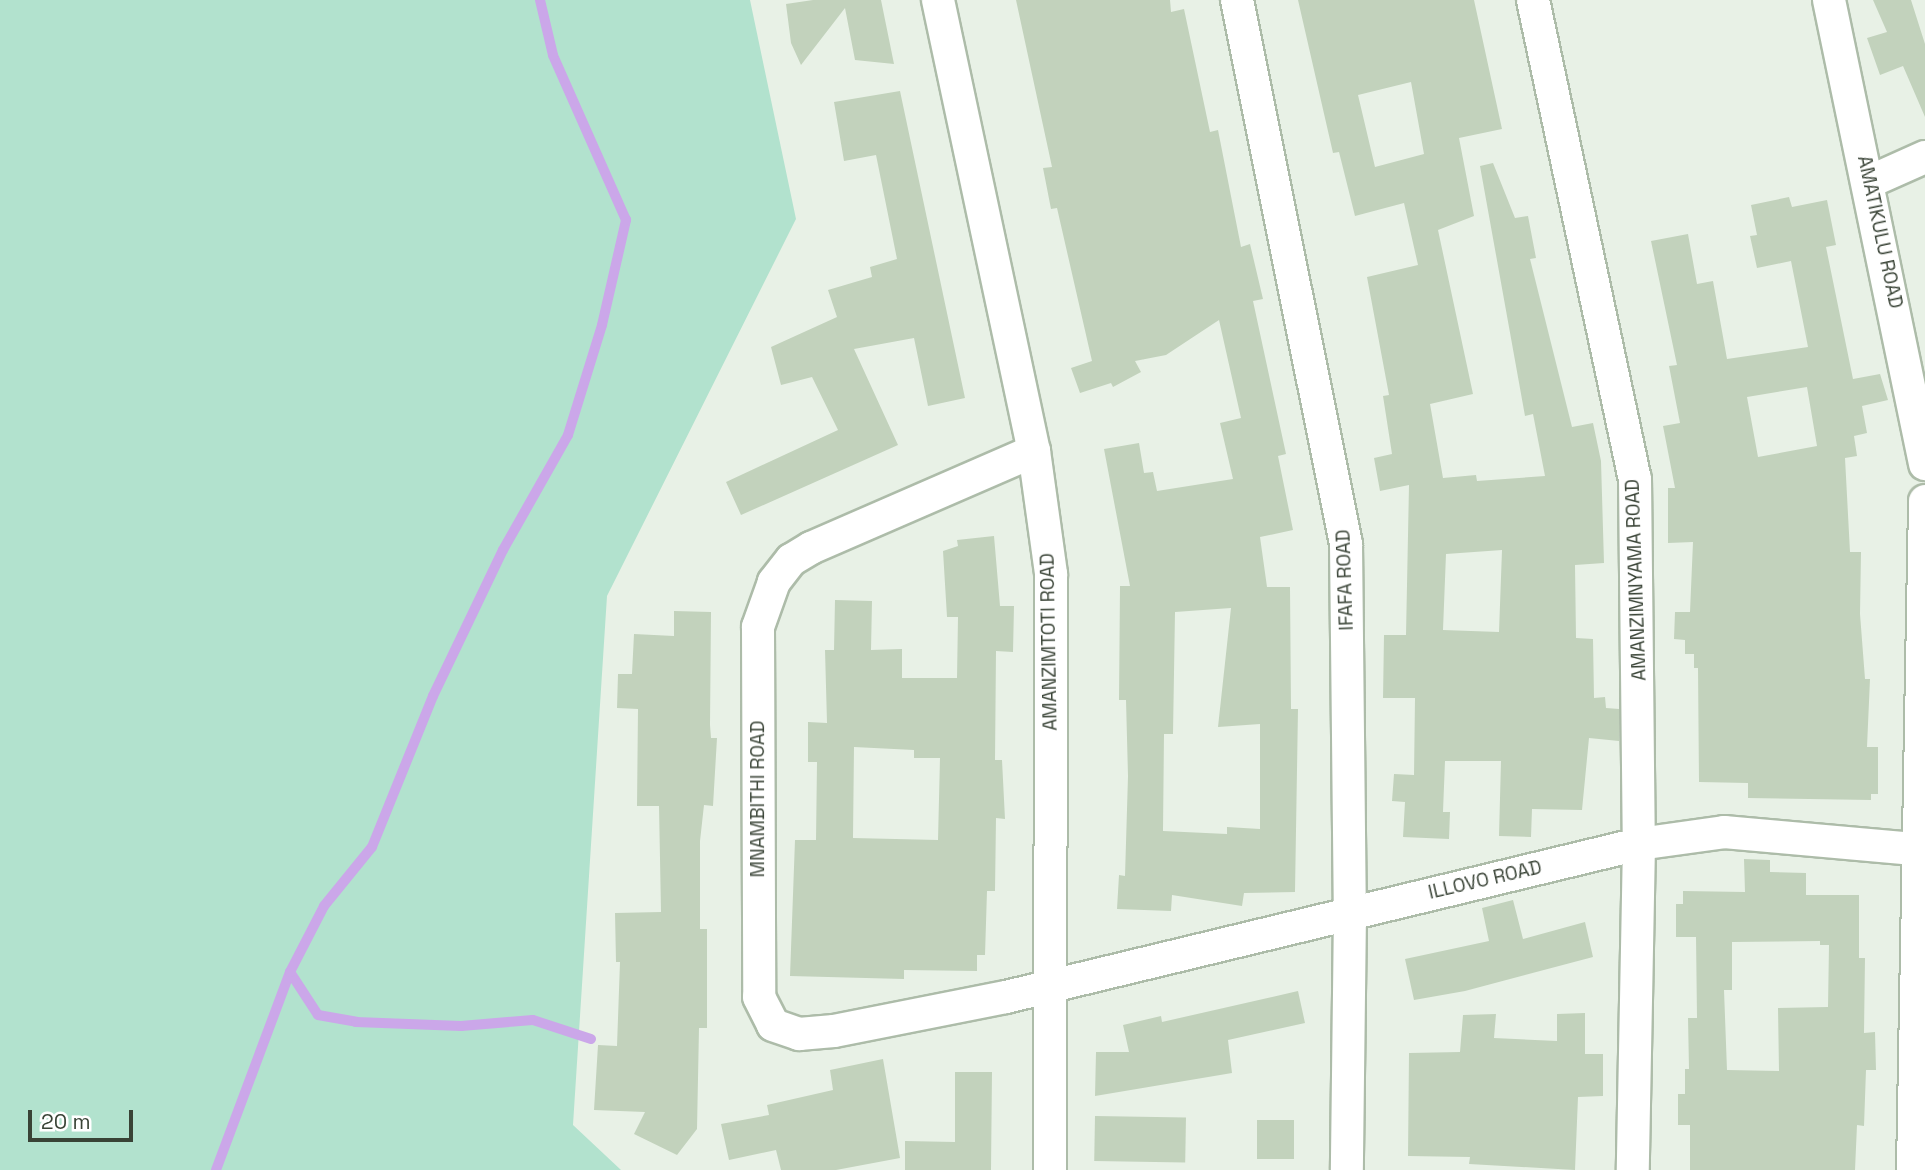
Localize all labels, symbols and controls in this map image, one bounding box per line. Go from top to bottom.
street label: AMATIKULU ROAD [1853,153,1907,311]
street label: AMANZIMNYAMA ROAD [1621,479,1651,681]
street label: IFAFA ROAD [1332,529,1358,631]
street label: AMANZIMTOTI ROAD [1036,553,1062,731]
street label: MNAMBITHI ROAD [747,721,769,877]
street label: ILLOVO ROAD [1426,856,1544,904]
scale bar [32,1096,136,1140]
text: 20 m [41,1108,91,1135]

